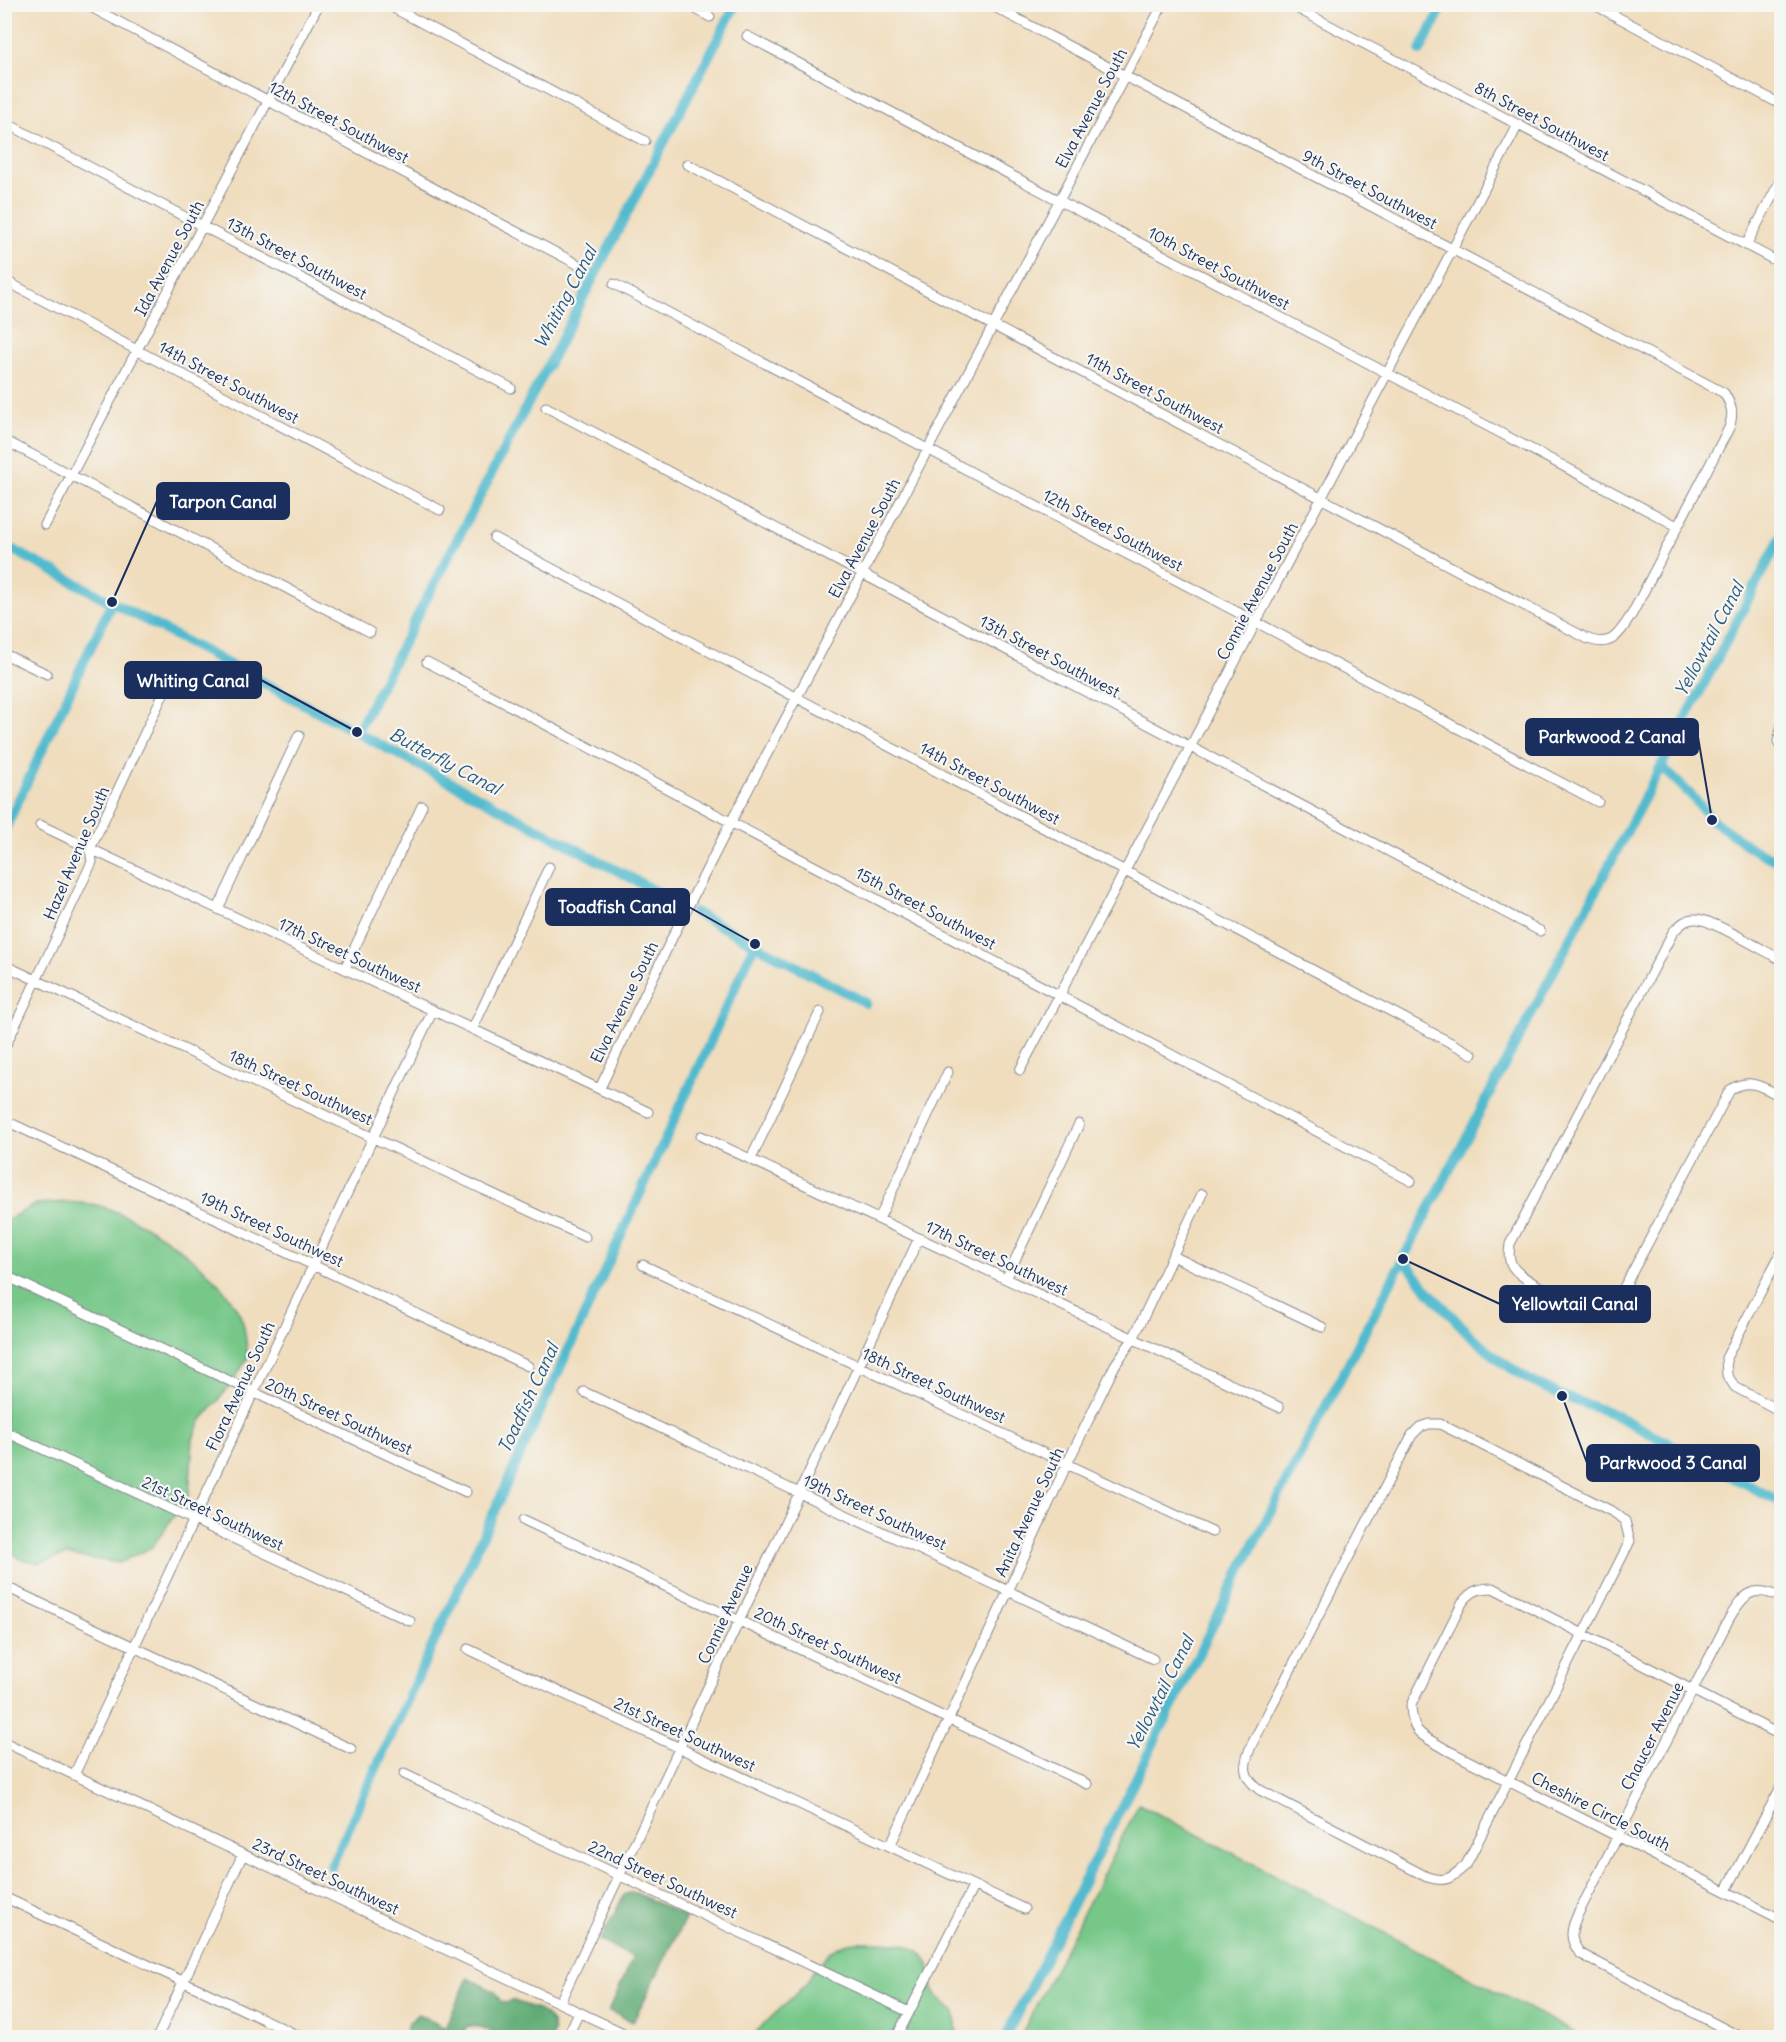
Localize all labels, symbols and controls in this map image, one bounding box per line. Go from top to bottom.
street label: Elva Avenue South [1051,45,1131,171]
street label: 12th Street Southwest [266,77,413,168]
street label: 8th Street Southwest [1471,77,1613,165]
street label: 9th Street Southwest [1299,145,1441,233]
street label: Ida Avenue South [130,197,208,319]
street label: 13th Street Southwest [223,213,371,304]
street label: 10th Street Southwest [1145,222,1294,314]
water label: Whiting Canal [528,239,603,352]
street label: 14th Street Southwest [155,337,303,428]
street label: 11th Street Southwest [1083,348,1228,438]
street label: Elva Avenue South [824,475,904,601]
callout: Tarpon Canal [157,483,289,519]
street label: 12th Street Southwest [1040,485,1187,576]
text: Tarpon Canal [169,490,277,513]
street label: Connie Avenue South [1212,519,1302,663]
water label: Yellowtail Canal [1669,575,1750,700]
street label: 13th Street Southwest [976,611,1124,702]
callout: Whiting Canal [125,662,261,698]
text: Whiting Canal [137,669,249,692]
callout: Parkwood 2 Canal [1526,719,1698,755]
water label: Butterfly Canal [386,722,507,801]
text: Parkwood 2 Canal [1538,725,1686,748]
street label: 14th Street Southwest [916,738,1064,829]
street label: Hazel Avenue South [39,783,113,923]
street label: 15th Street Southwest [852,863,1000,954]
callout: Toadfish Canal [546,889,689,925]
text: Toadfish Canal [558,895,676,918]
street label: 17th Street Southwest [276,913,425,997]
street label: Elva Avenue South [586,938,662,1066]
street label: 18th Street Southwest [226,1045,377,1129]
street label: 19th Street Southwest [197,1187,348,1271]
street label: 17th Street Southwest [923,1216,1072,1300]
callout: Yellowtail Canal [1500,1286,1650,1322]
text: Yellowtail Canal [1511,1292,1638,1315]
street label: Flora Avenue South [201,1318,279,1454]
water label: Toadfish Canal [493,1337,565,1457]
street label: 18th Street Southwest [859,1343,1010,1427]
street label: 20th Street Southwest [262,1373,416,1459]
street label: Anita Avenue South [990,1444,1068,1580]
callout: Parkwood 3 Canal [1587,1445,1759,1481]
text: Parkwood 3 Canal [1599,1451,1747,1474]
street label: 19th Street Southwest [800,1470,951,1554]
street label: 21st Street Southwest [139,1471,287,1555]
street label: Connie Avenue [693,1561,757,1667]
street label: 20th Street Southwest [751,1602,905,1688]
water label: Yellowtail Canal [1121,1629,1200,1754]
street label: Chaucer Avenue [1616,1679,1688,1793]
street label: 21st Street Southwest [611,1692,759,1776]
street label: Cheshire Circle South [1528,1767,1674,1855]
street label: 23rd Street Southwest [249,1833,403,1919]
street label: 22nd Street Southwest [585,1836,741,1923]

